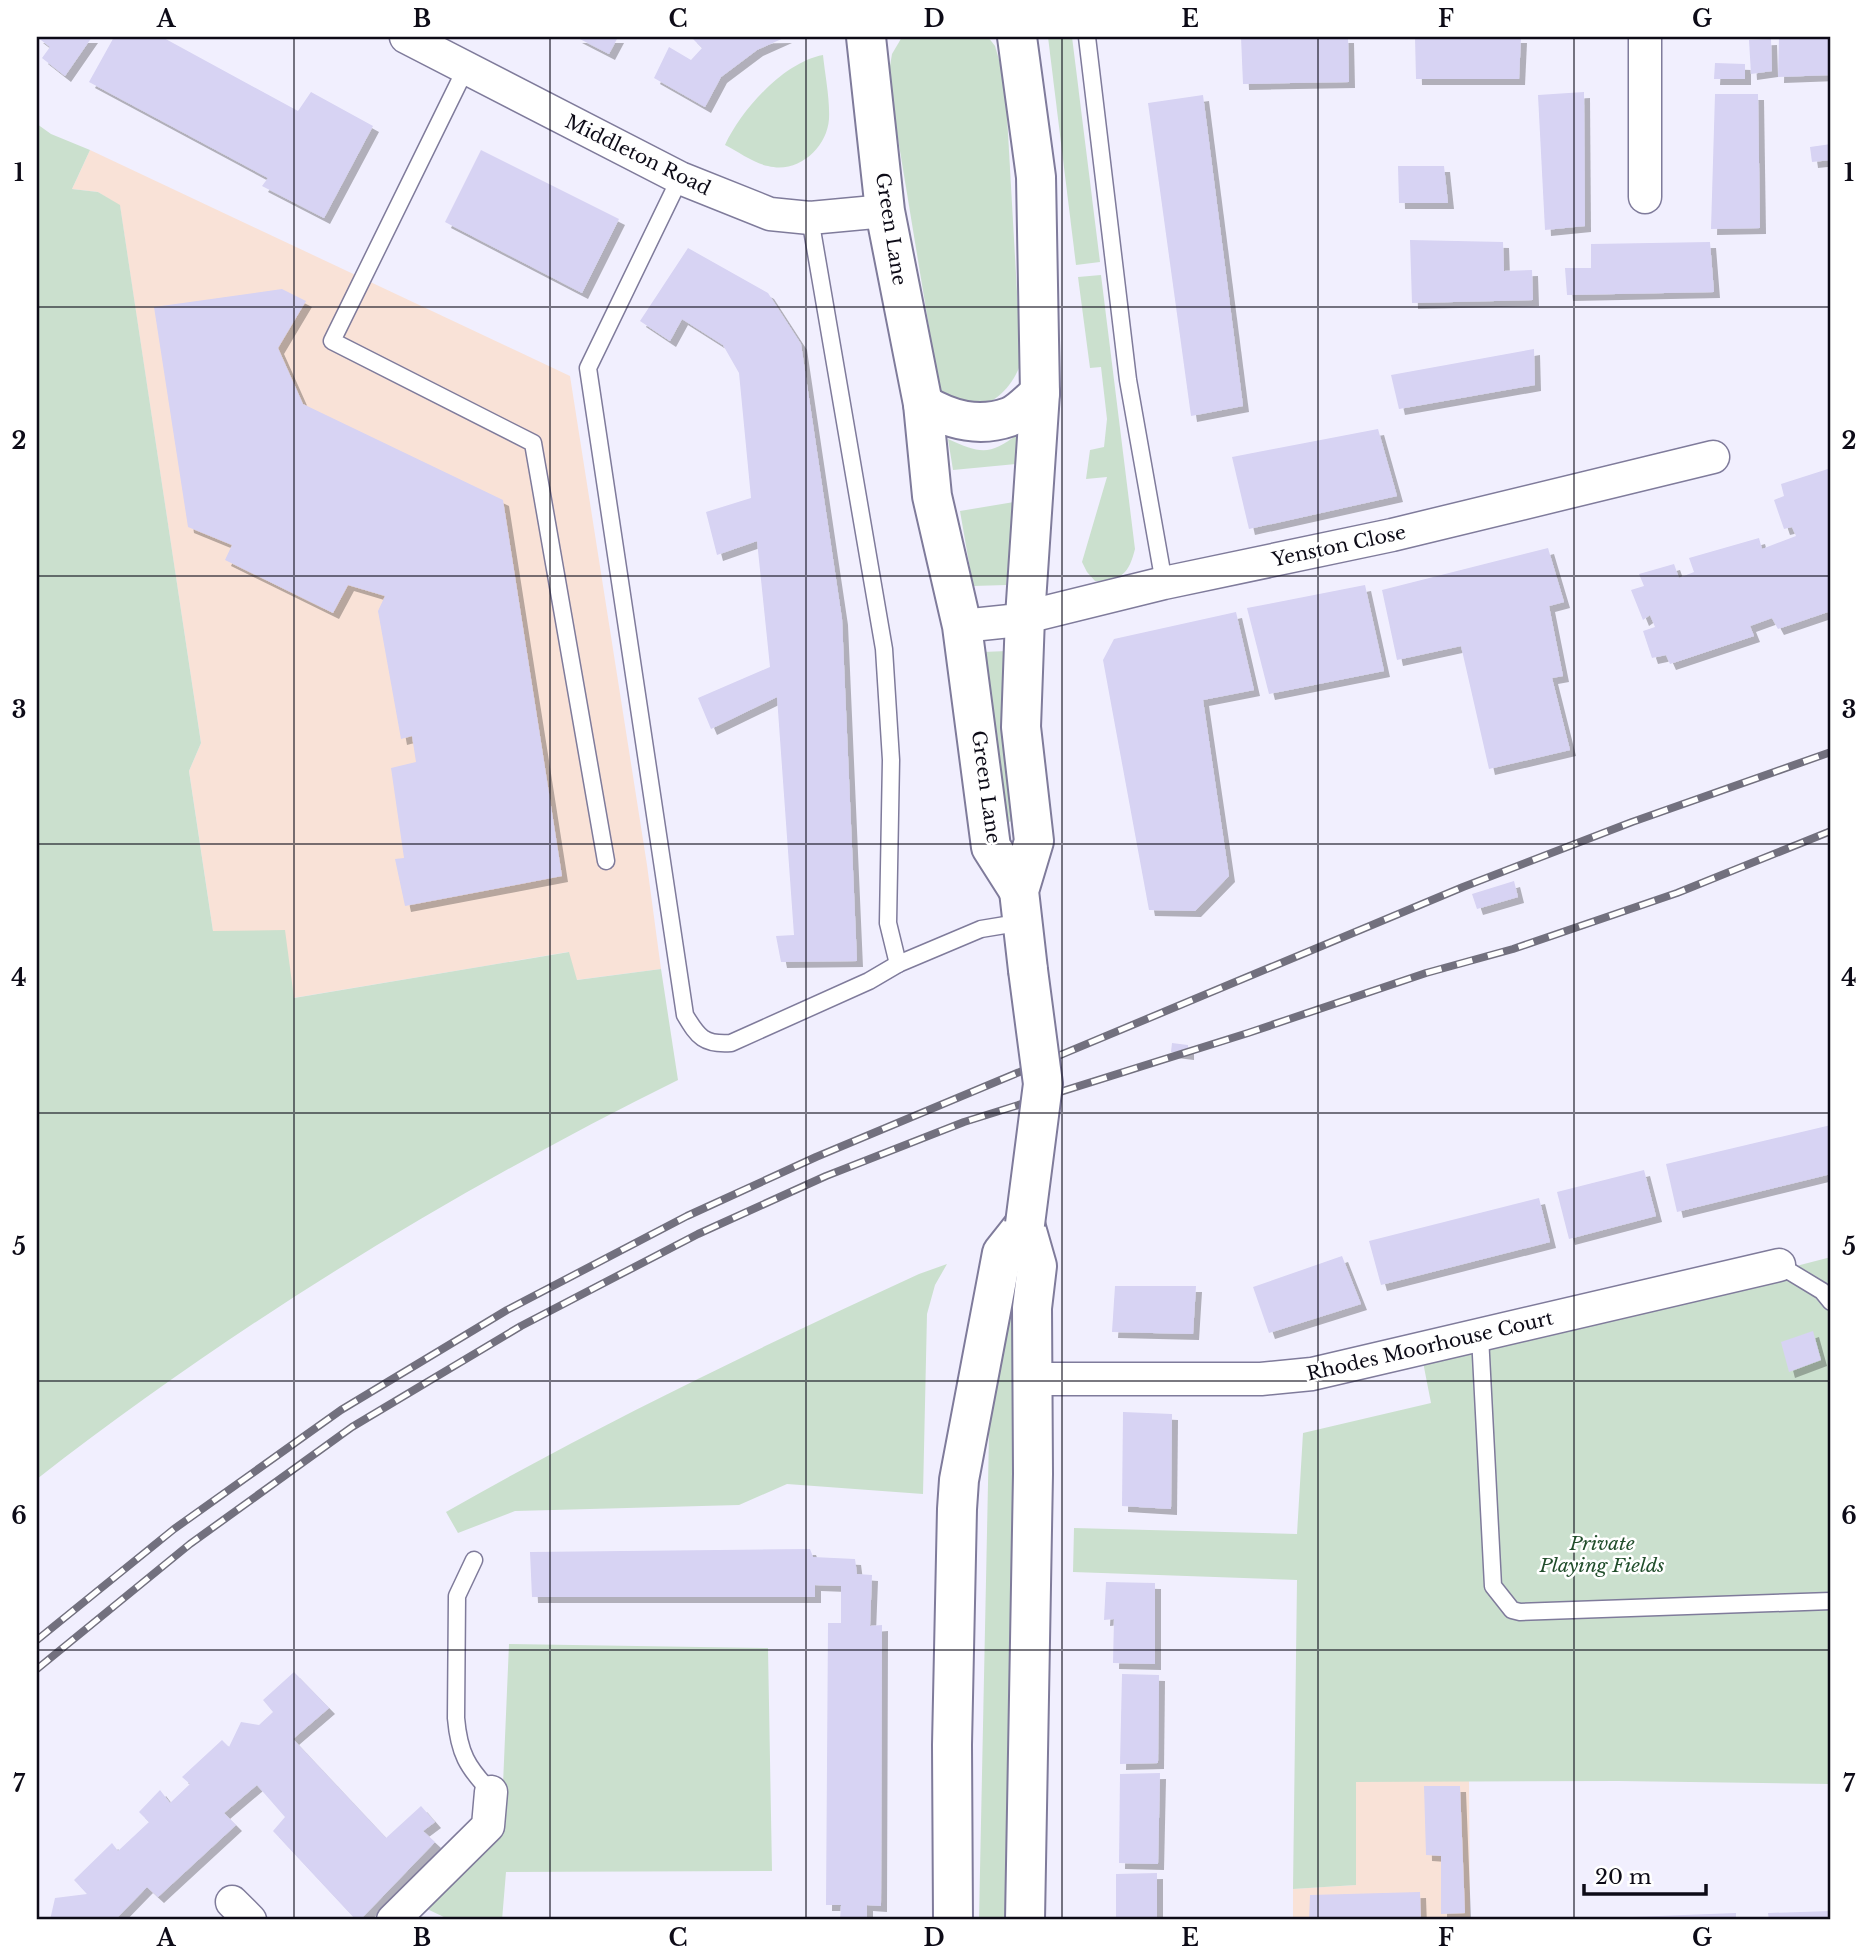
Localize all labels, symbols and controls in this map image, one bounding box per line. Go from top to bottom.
text: A [156,5,177,33]
text: B [413,5,431,33]
text: C [669,5,687,33]
text: D [923,5,945,33]
text: E [1181,5,1199,33]
text: F [1438,5,1454,33]
text: G [1692,5,1712,33]
street label: Middleton Road [562,110,714,200]
text: 1 [14,159,24,187]
text: 1 [1844,159,1854,187]
street label: Green Lane [871,171,911,287]
text: 2 [12,427,26,455]
text: 2 [1842,427,1856,455]
street label: Yenston Close [1269,521,1408,572]
text: 3 [12,696,26,724]
text: 3 [1842,696,1856,724]
street label: Green Lane [967,729,1005,845]
text: 4 [11,964,27,992]
text: 4 [1841,964,1857,992]
text: 5 [12,1233,26,1261]
text: 5 [1842,1233,1856,1261]
street label: Rhodes Moorhouse Court [1305,1306,1556,1386]
text: 6 [11,1502,27,1530]
text: 6 [1841,1502,1857,1530]
park label: Private Playing Fields [1538,1532,1665,1577]
text: 7 [13,1770,26,1798]
text: 7 [1843,1770,1856,1798]
scale bar [1584,1852,1707,1896]
text: 20 m [1595,1864,1652,1890]
text: A [156,1924,177,1952]
text: B [413,1924,431,1952]
text: C [669,1924,687,1952]
text: D [923,1924,945,1952]
text: E [1181,1924,1199,1952]
text: F [1438,1924,1454,1952]
text: G [1692,1924,1712,1952]

